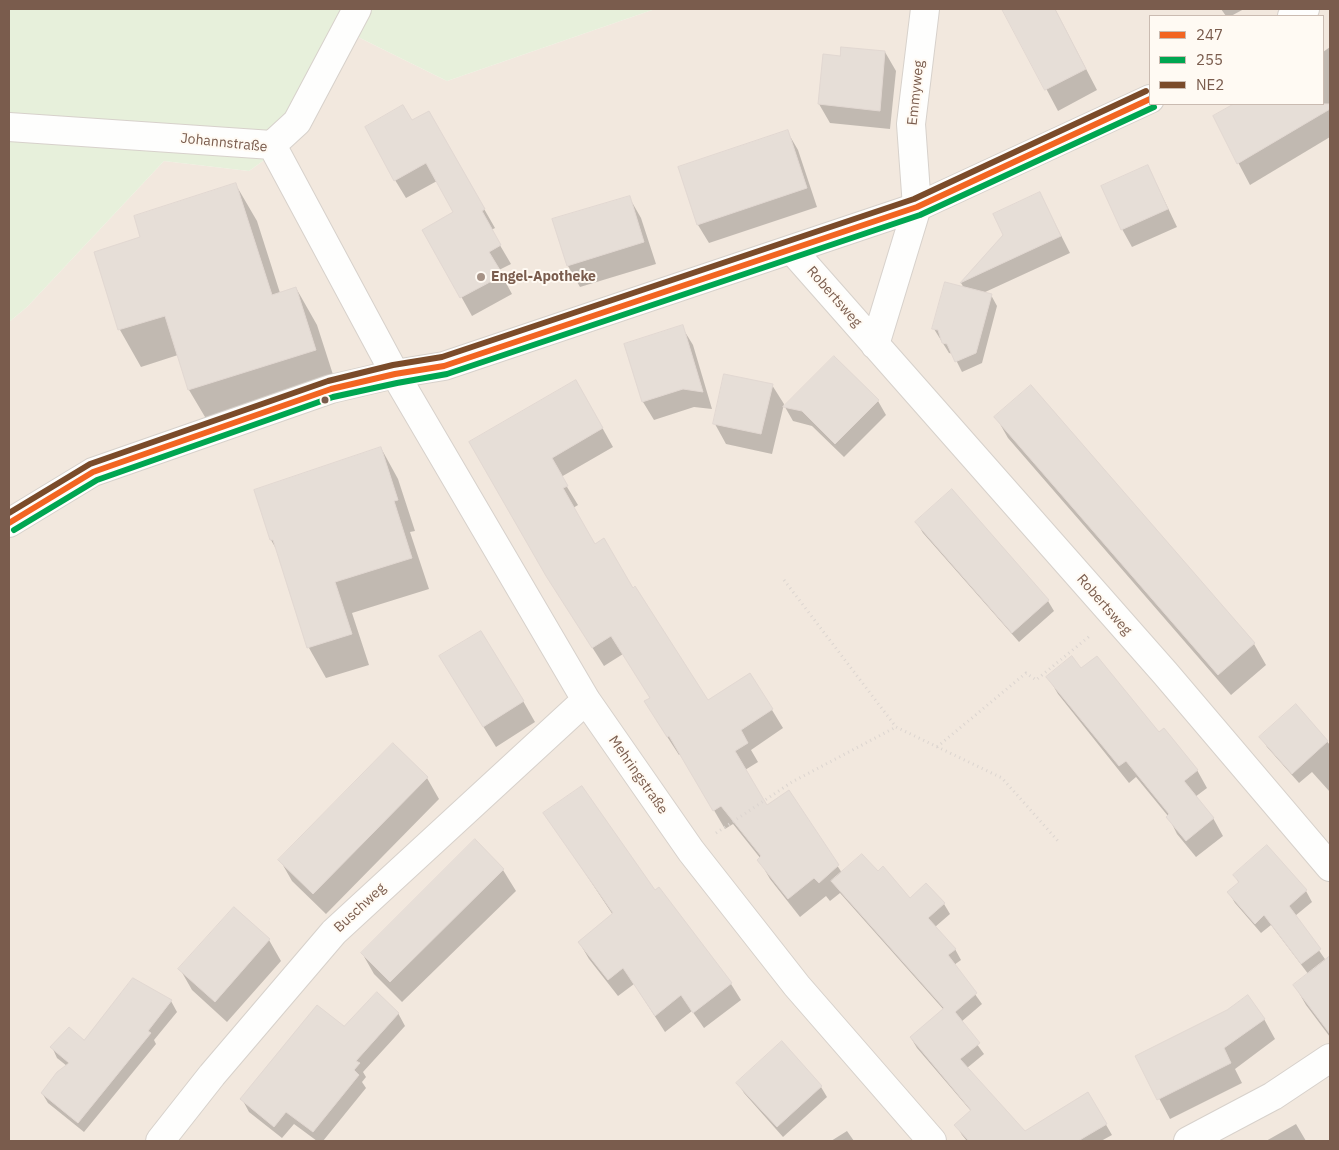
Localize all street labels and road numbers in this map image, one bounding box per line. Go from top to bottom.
street label: Emmyweg [904,60,928,126]
street label: Johannstraße [180,130,268,156]
street label: Robertsweg [803,263,865,331]
street label: Robertsweg [1073,571,1135,639]
street label: Mehringstraße [605,733,671,817]
street label: Buschweg [331,880,389,936]

